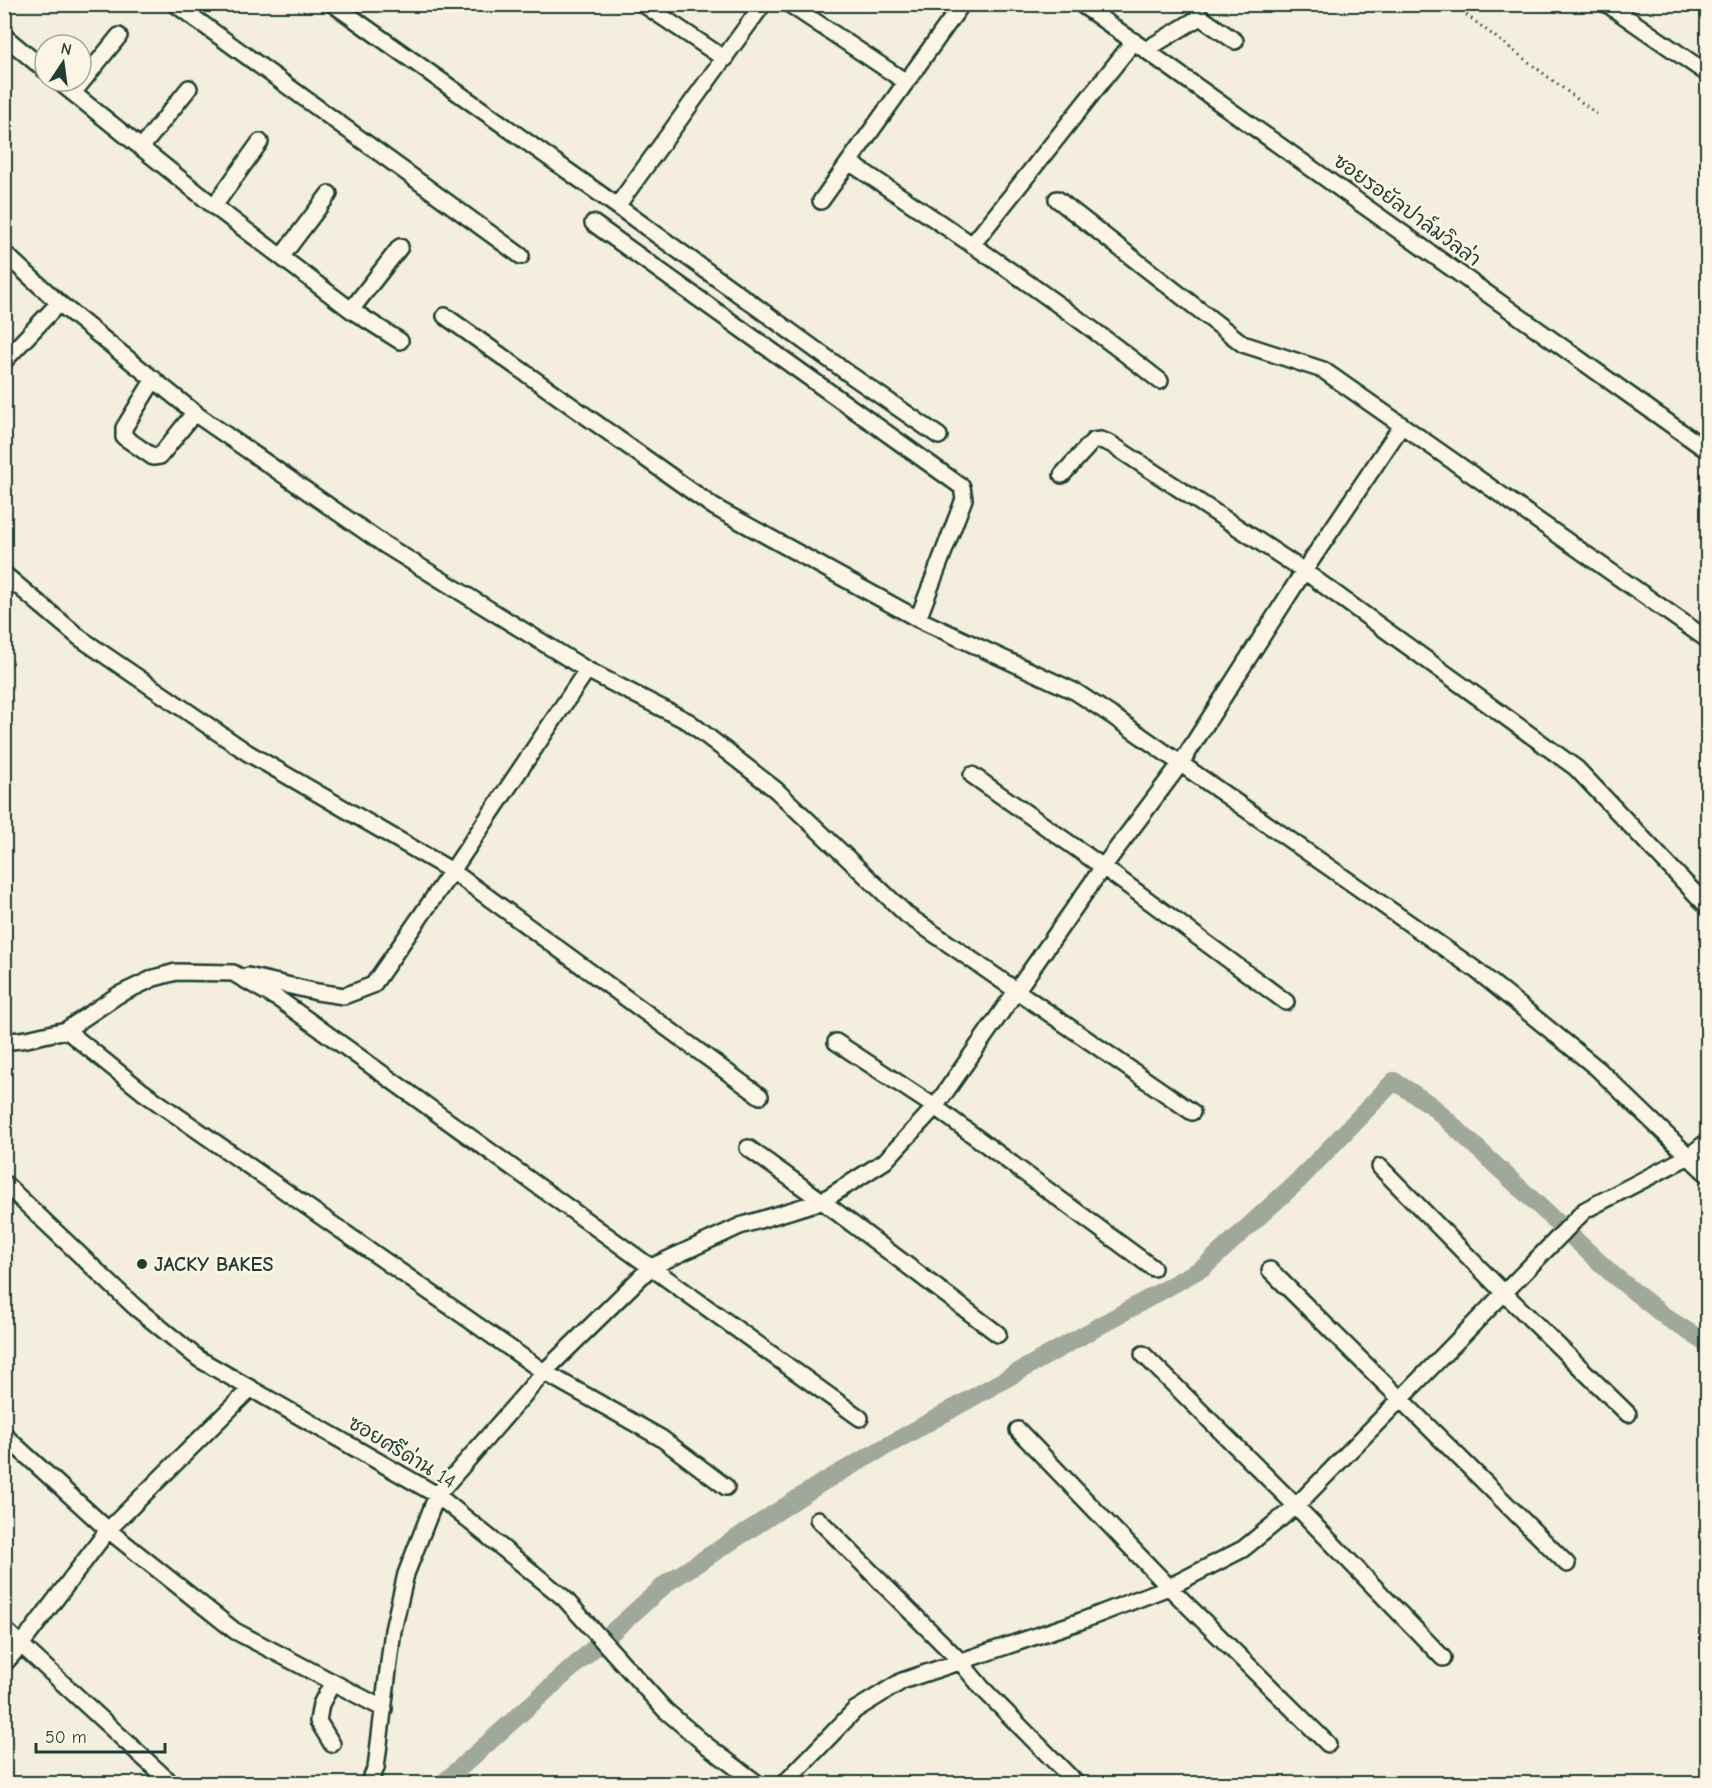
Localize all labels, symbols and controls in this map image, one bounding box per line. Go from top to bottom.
north arrow [33,33,93,93]
text: N [59,39,73,59]
street label: ซอยรอยัลปาล์มวิลล่า [1329,147,1486,271]
place label: JACKY BAKES [154,1253,273,1276]
marker: JACKY BAKES [135,1257,149,1271]
street label: ซอยศรีด่าน 14 [344,1409,461,1493]
scale bar [36,1716,165,1754]
text: 50 m [45,1727,87,1748]

